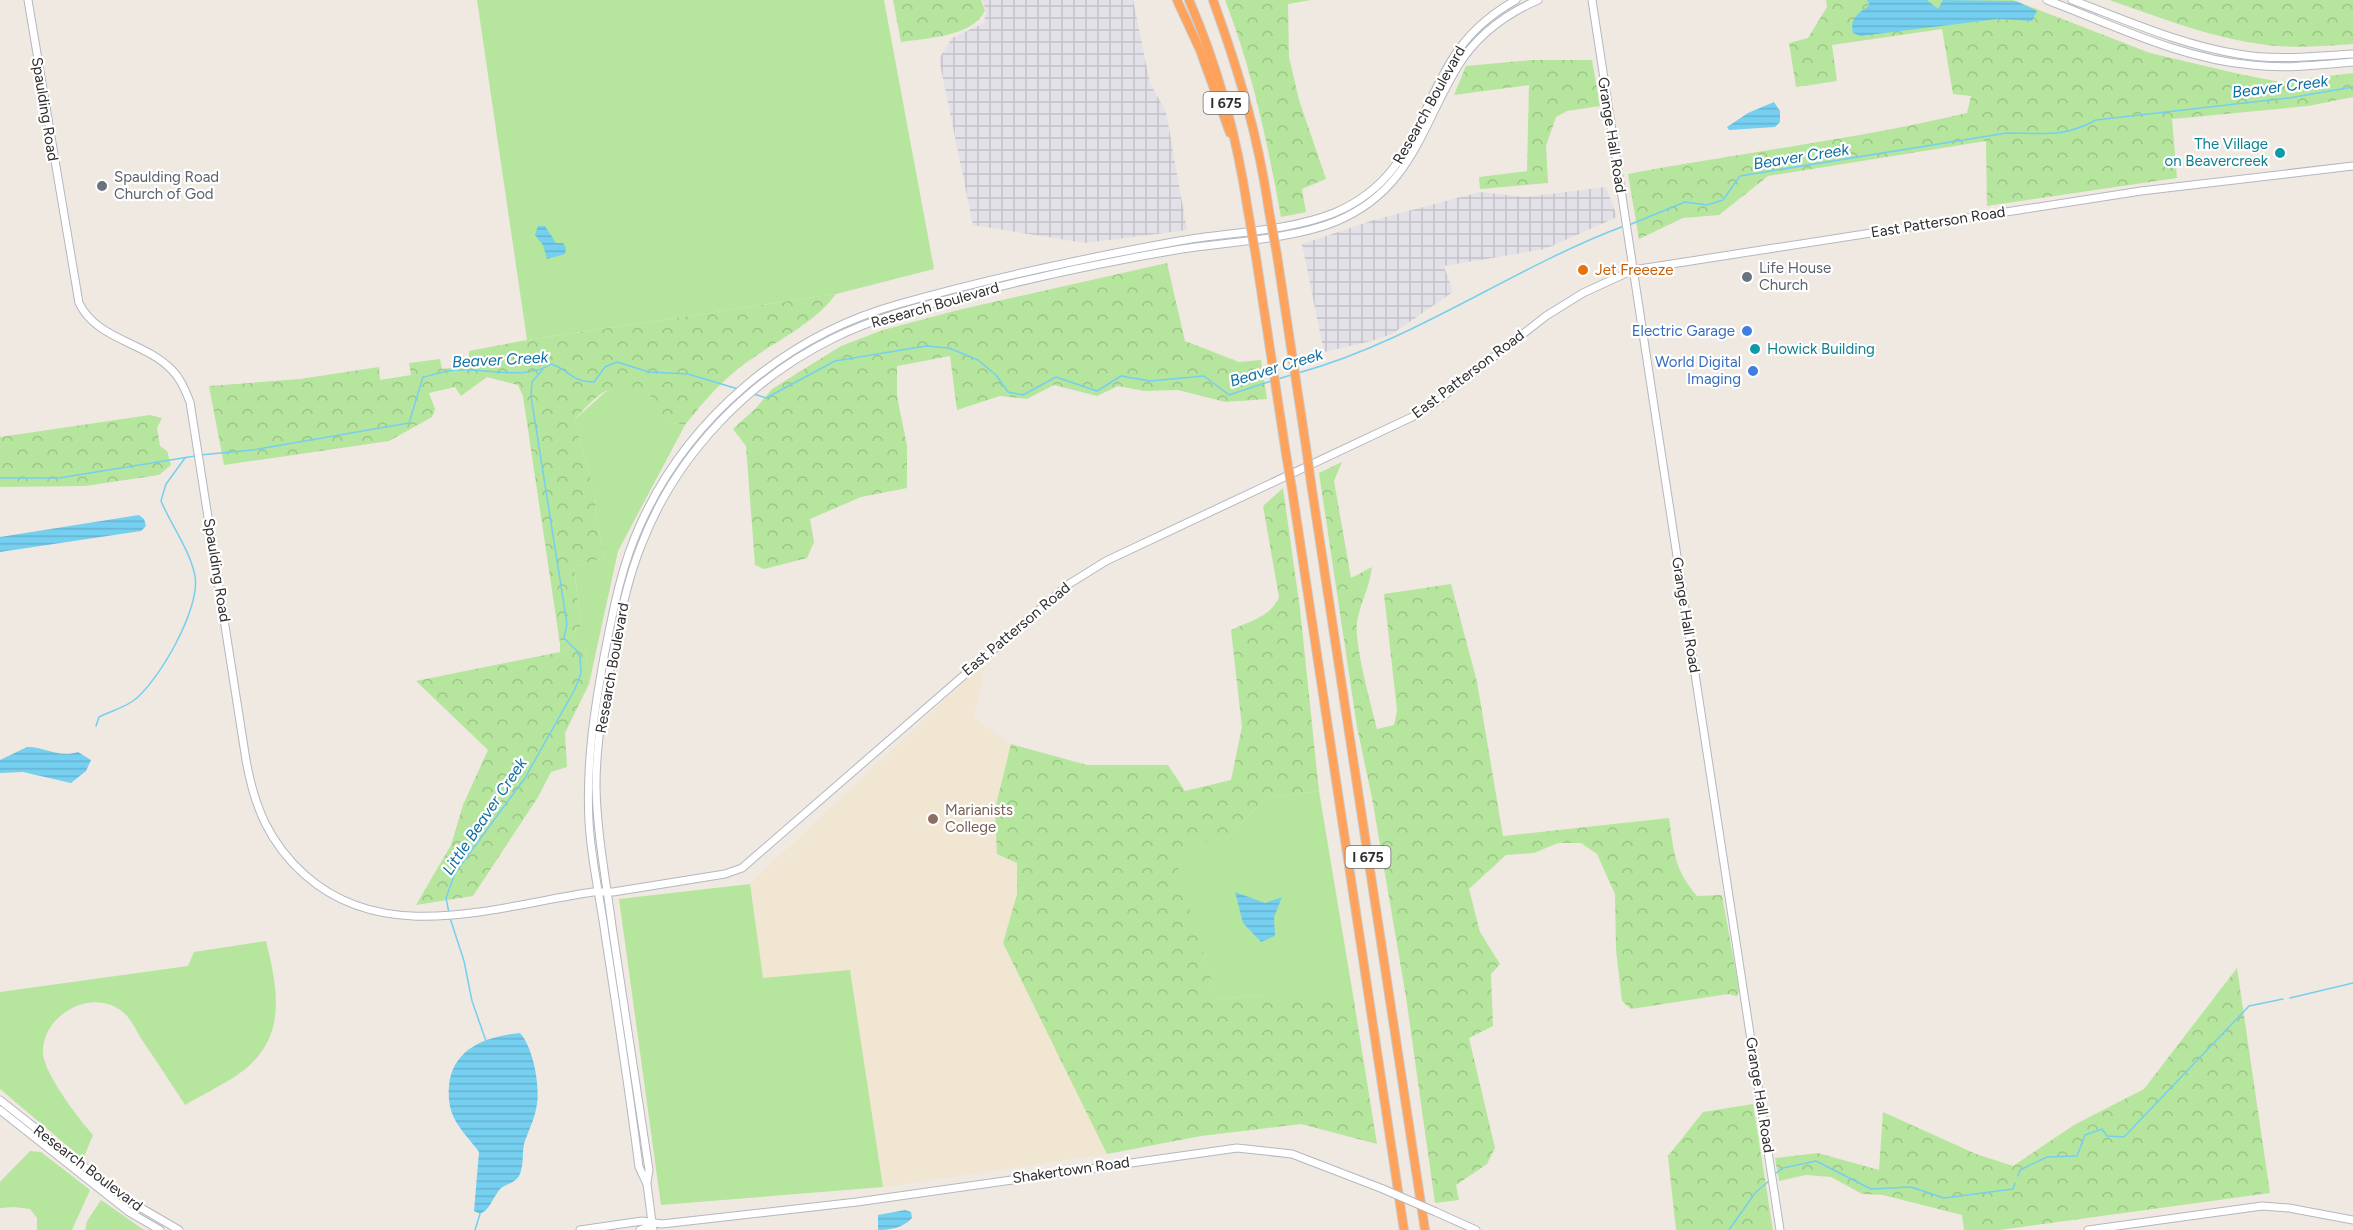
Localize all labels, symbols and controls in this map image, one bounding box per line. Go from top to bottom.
street label: Research Boulevard [1389,43,1469,167]
street label: Spaulding Road [28,56,62,162]
water label: Beaver Creek [2231,71,2330,102]
street label: Grange Hall Road [1594,76,1630,194]
road number: I 675 [1204,92,1248,114]
place label: The Village on Beavercreek [2165,135,2269,170]
water label: Beaver Creek [1752,139,1851,173]
marker: The Village on Beavercreek [2273,146,2287,160]
place label: Spaulding Road Church of God [114,168,219,203]
marker: Spaulding Road Church of God [95,179,109,193]
street label: East Patterson Road [1869,202,2007,242]
place label: Life House Church [1759,259,1831,294]
place label: Jet Freeeze [1595,261,1673,279]
marker: Jet Freeeze [1576,263,1590,277]
marker: Life House Church [1740,270,1754,284]
street label: Research Boulevard [869,278,1001,332]
place label: Electric Garage [1632,322,1735,340]
marker: Electric Garage [1740,324,1754,338]
street label: East Patterson Road [1408,326,1528,422]
place label: Howick Building [1767,340,1875,358]
marker: Howick Building [1748,342,1762,356]
water label: Beaver Creek [1227,344,1326,391]
water label: Beaver Creek [451,347,550,372]
place label: World Digital Imaging [1655,353,1741,388]
marker: World Digital Imaging [1746,364,1760,378]
street label: Spaulding Road [200,517,234,623]
street label: Grange Hall Road [1668,556,1704,674]
street label: East Patterson Road [958,578,1074,680]
street label: Research Boulevard [592,601,632,735]
water label: Little Beaver Creek [438,753,531,878]
place label: Marianists College [945,801,1013,836]
marker: Marianists College [926,812,940,826]
road number: I 675 [1346,846,1390,868]
street label: Grange Hall Road [1742,1036,1778,1154]
street label: Research Boulevard [30,1121,146,1215]
street label: Shakertown Road [1011,1153,1131,1187]

